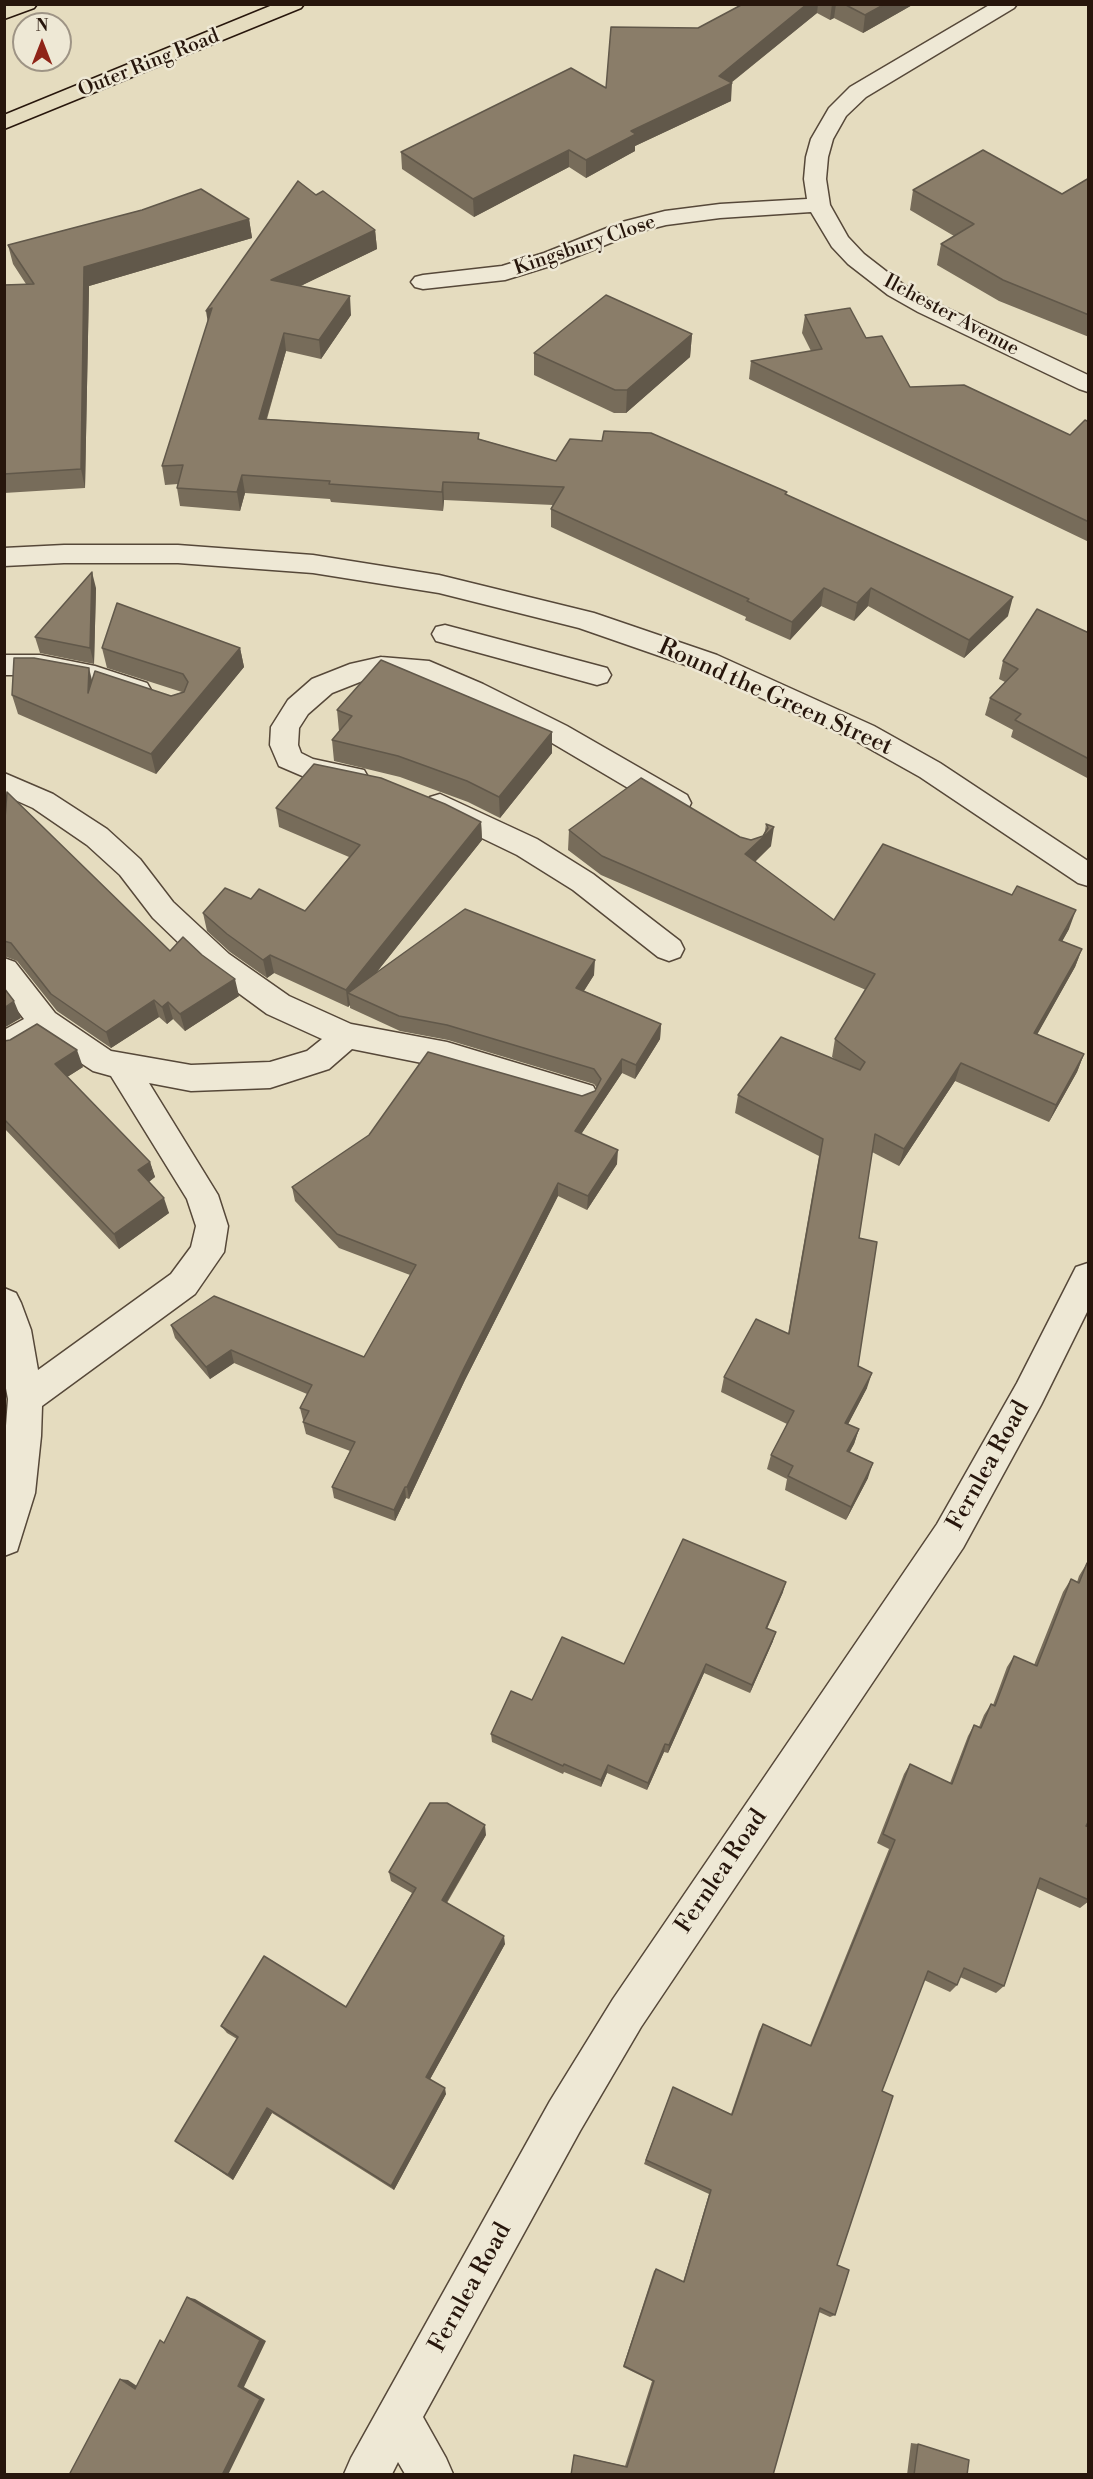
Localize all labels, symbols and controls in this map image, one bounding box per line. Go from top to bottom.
north arrow [12,12,72,72]
text: N [36,16,48,36]
street label: Outer Ring Road [75,25,223,103]
street label: Kingsbury Close [511,211,659,281]
street label: Ilchester Avenue [879,270,1023,362]
street label: Round the Green Street [654,633,896,763]
street label: Fernlea Road [942,1396,1036,1536]
street label: Fernlea Road [670,1805,774,1939]
street label: Fernlea Road [424,2218,518,2358]

